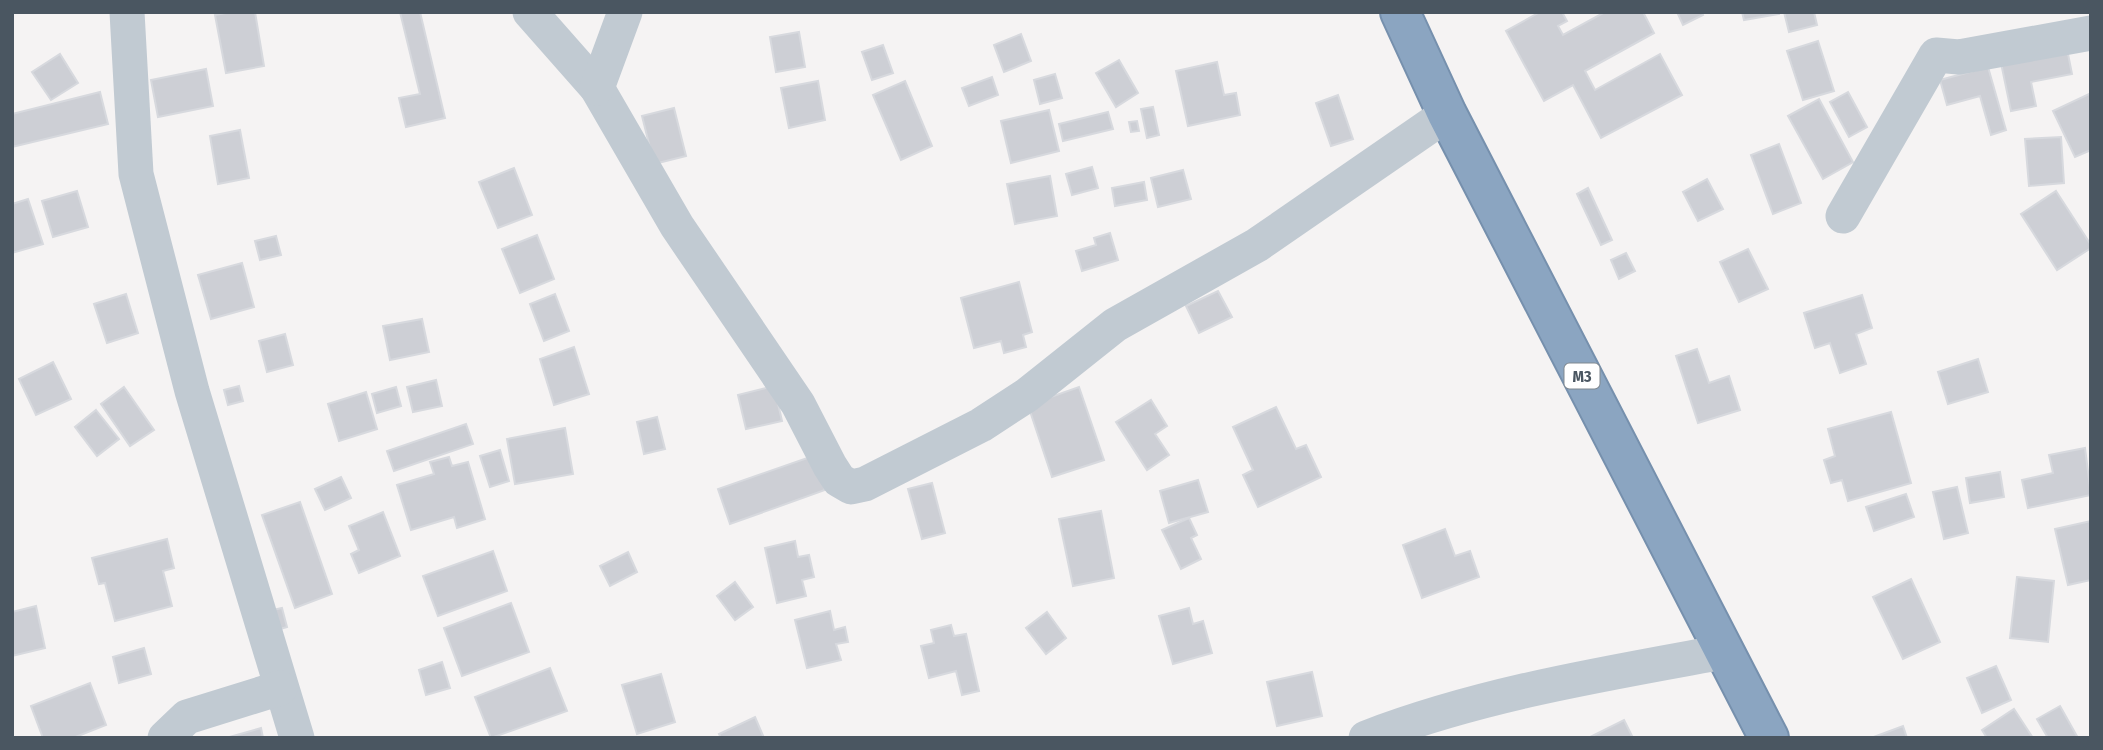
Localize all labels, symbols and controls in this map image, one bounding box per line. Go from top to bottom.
road number: M3 [1564,364,1600,388]

